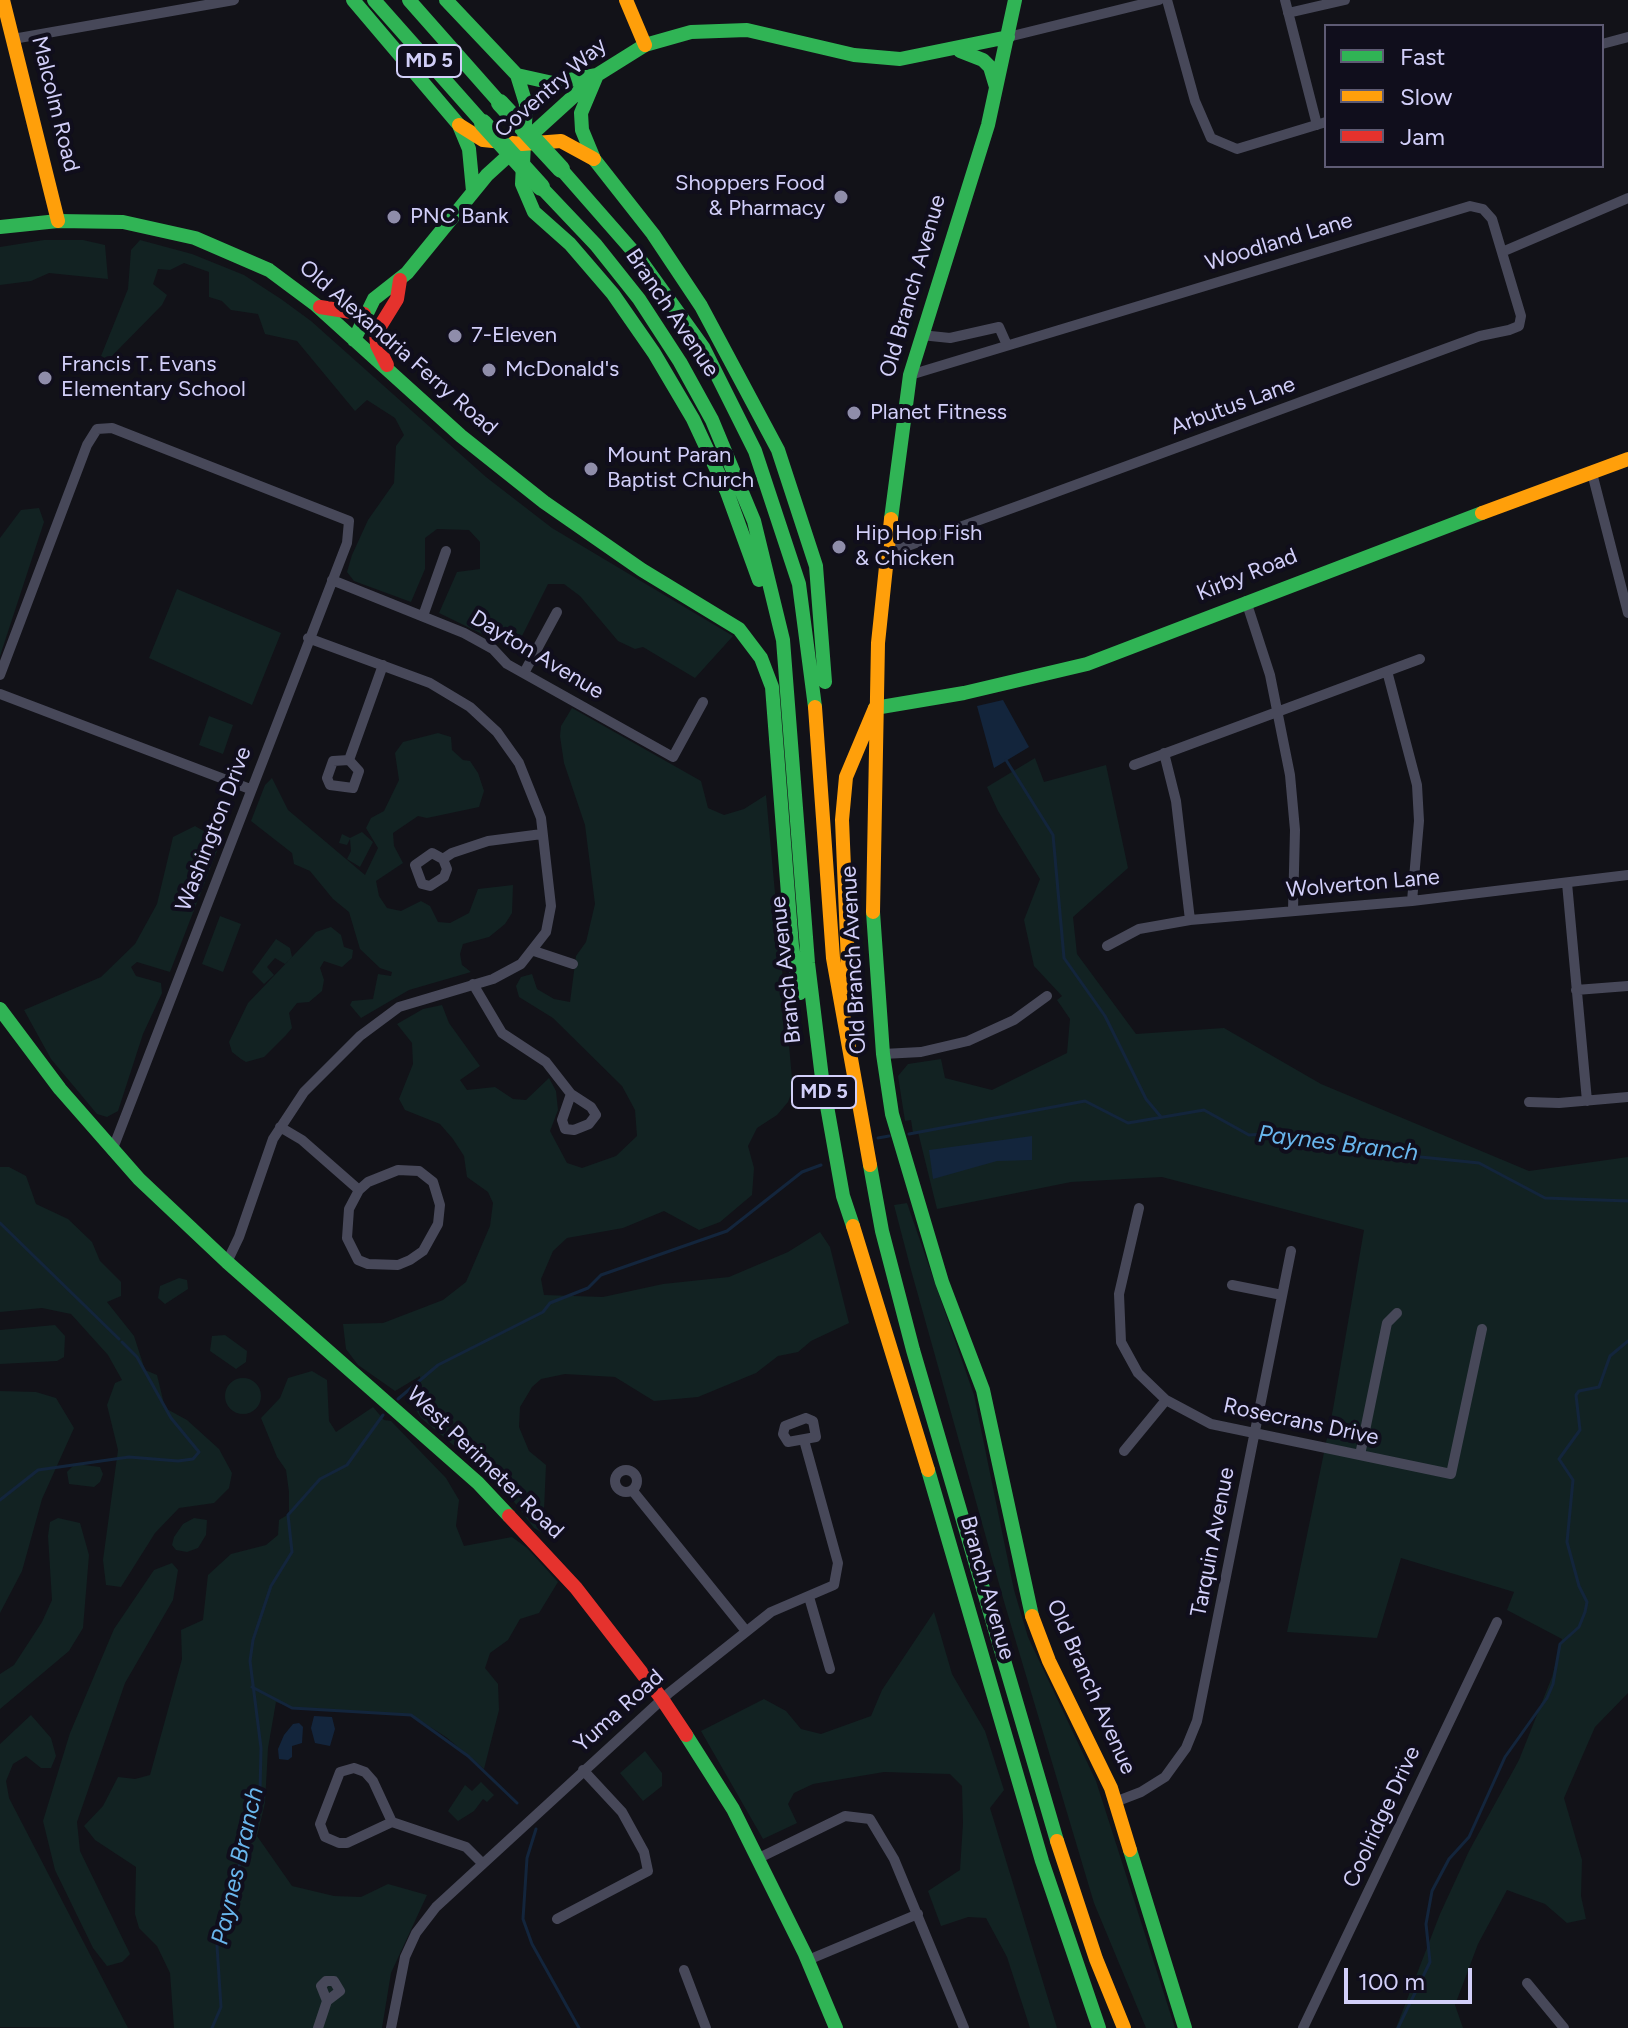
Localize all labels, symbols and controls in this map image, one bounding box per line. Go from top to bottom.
legend [1324,24,1604,168]
street label: Coventry Way [490,32,612,144]
street label: Malcolm Road [25,33,85,175]
text: Fast [1400,42,1445,71]
road number: MD 5 [397,45,461,77]
text: Slow [1400,82,1452,111]
text: Jam [1400,122,1445,151]
place label: Shoppers Food & Pharmacy [675,171,825,222]
marker: Shoppers Food & Pharmacy [832,188,850,206]
street label: Old Branch Avenue [874,192,952,380]
place label: PNC Bank [410,204,509,230]
street label: Woodland Lane [1202,207,1356,277]
marker: PNC Bank [385,208,403,226]
street label: Branch Avenue [620,244,724,382]
street label: Old Alexandria Ferry Road [293,255,503,441]
place label: 7-Eleven [471,323,557,349]
marker: 7-Eleven [446,327,464,345]
place label: Francis T. Evans Elementary School [61,352,246,404]
place label: McDonald's [505,357,619,383]
marker: McDonald's [480,361,498,379]
marker: Francis T. Evans Elementary School [36,369,54,387]
street label: Arbutus Lane [1167,371,1299,441]
place label: Planet Fitness [870,400,1007,426]
marker: Planet Fitness [845,404,863,422]
place label: Mount Paran Baptist Church [607,443,754,494]
marker: Mount Paran Baptist Church [582,460,600,478]
place label: Hip Hop Fish & Chicken [855,521,982,572]
marker: Hip Hop Fish & Chicken [830,538,848,556]
street label: Kirby Road [1193,543,1301,607]
street label: Dayton Avenue [466,605,608,705]
street label: Washington Drive [171,743,257,915]
street label: Wolverton Lane [1285,864,1441,904]
street label: Old Branch Avenue [836,865,872,1055]
street label: Branch Avenue [765,895,807,1045]
road number: MD 5 [792,1076,856,1108]
water label: Paynes Branch [1256,1120,1420,1168]
street label: West Perimeter Road [401,1381,569,1545]
street label: Rosecrans Drive [1221,1393,1381,1451]
street label: Tarquin Avenue [1186,1465,1240,1619]
street label: Branch Avenue [954,1513,1020,1663]
street label: Old Branch Avenue [1041,1595,1141,1779]
street label: Yuma Road [569,1664,669,1758]
street label: Coolridge Drive [1338,1742,1426,1892]
water label: Paynes Branch [206,1784,270,1948]
scale bar [1348,1952,1476,2002]
text: 100 m [1358,1967,1425,1996]

